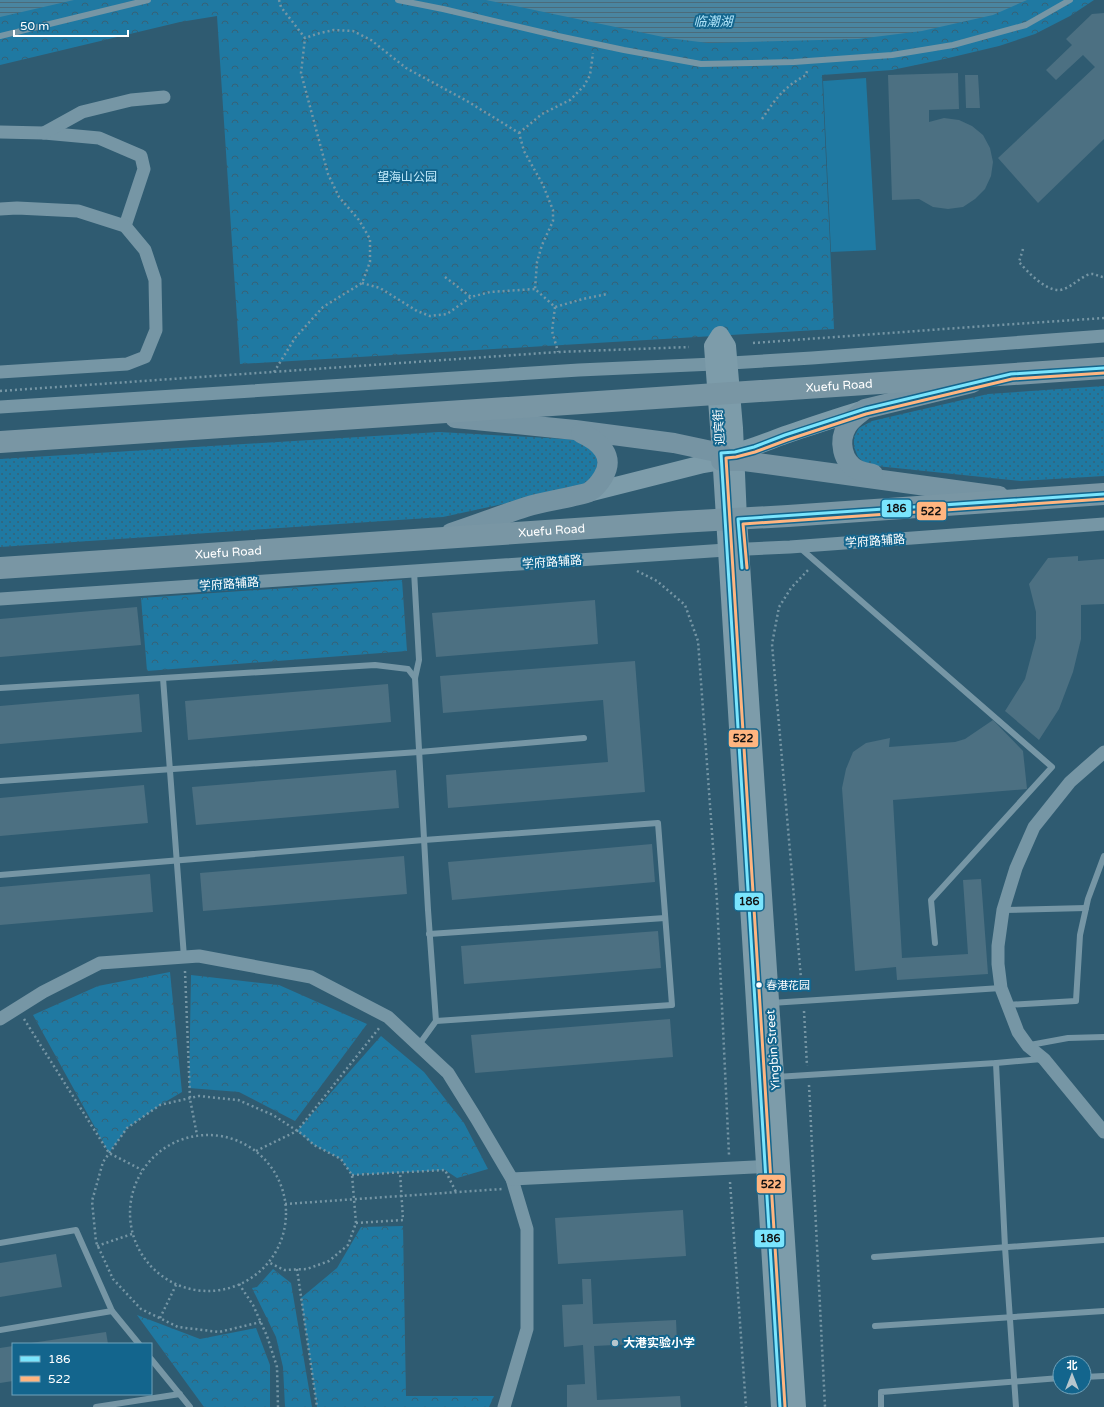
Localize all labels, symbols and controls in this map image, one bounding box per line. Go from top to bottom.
scale bar [14,12,128,38]
water label: 临潮湖 [693,14,734,30]
text: 50 m [20,19,49,33]
park label: 望海山公园 [377,170,437,184]
street label: Xuefu Road [805,377,873,395]
street label: 迎宾街 [711,409,727,445]
line badge: 186 [881,499,912,518]
line badge: 522 [916,501,947,521]
text: 186 [886,502,906,515]
text: 522 [921,505,941,518]
street label: Xuefu Road [518,521,586,540]
street label: 学府路辅路 [845,532,905,550]
street label: Xuefu Road [195,543,262,562]
street label: 学府路辅路 [522,553,582,571]
street label: 学府路辅路 [199,575,259,593]
line badge: 522 [728,729,759,748]
text: 522 [733,732,753,745]
line badge: 186 [734,892,764,911]
text: 186 [739,895,759,908]
place label: 春港花园 [766,979,810,992]
marker: 春港花园 [754,980,764,990]
street label: Yingbin Street [763,1009,783,1091]
line badge: 522 [756,1174,786,1194]
text: 522 [761,1178,781,1191]
line badge: 186 [754,1229,785,1248]
text: 186 [760,1232,780,1245]
place label: 大港实验小学 [623,1336,695,1350]
marker: 大港实验小学 [610,1338,620,1348]
legend [12,1343,152,1395]
text: 186 [48,1352,71,1366]
north arrow [1052,1355,1092,1395]
text: 北 [1067,1359,1078,1372]
text: 522 [48,1372,71,1386]

